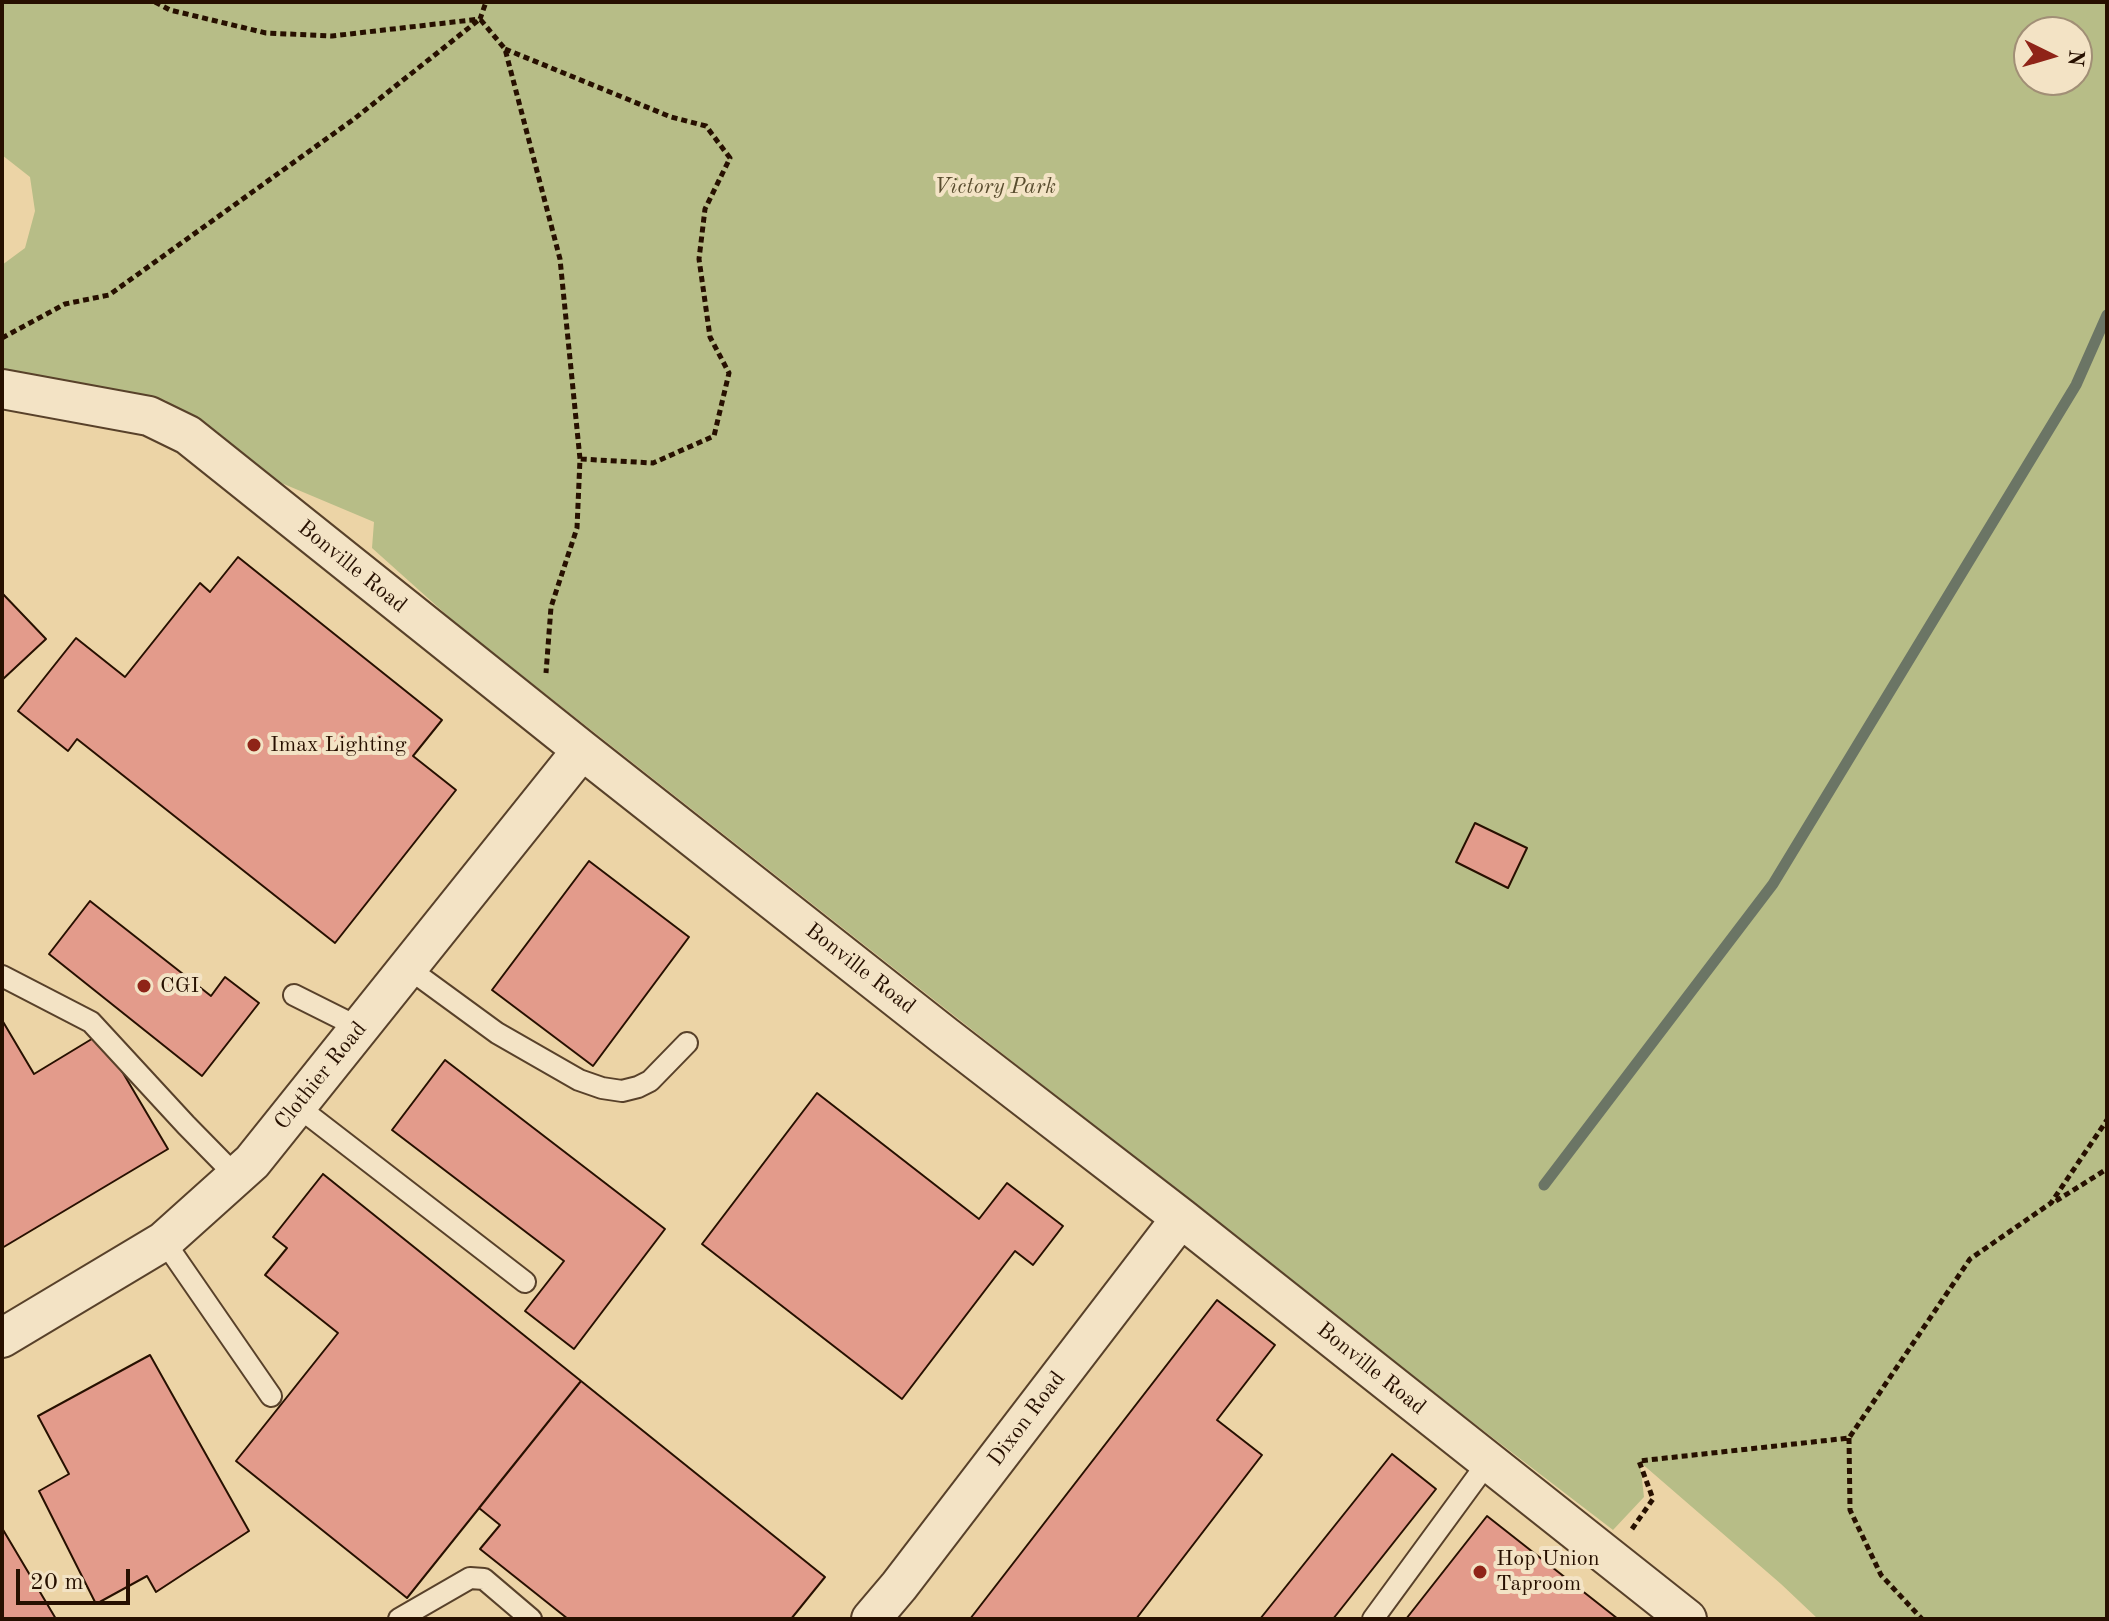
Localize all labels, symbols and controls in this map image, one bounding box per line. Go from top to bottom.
north arrow [2013,16,2093,96]
text: N [2063,49,2087,67]
park label: Victory Park [934,174,1056,200]
street label: Bonville Road [292,515,412,619]
place label: Imax Lighting [270,732,407,758]
marker: Imax Lighting [245,736,263,754]
street label: Bonville Road [800,918,920,1020]
place label: CGI [160,973,199,999]
marker: CGI [135,977,153,995]
street label: Clothier Road [269,1017,373,1135]
street label: Bonville Road [1311,1317,1431,1421]
street label: Dixon Road [983,1366,1071,1472]
place label: Hop Union Taproom [1496,1546,1600,1598]
scale bar [20,1553,134,1603]
marker: Hop Union Taproom [1471,1563,1489,1581]
text: 20 m [30,1571,84,1595]

